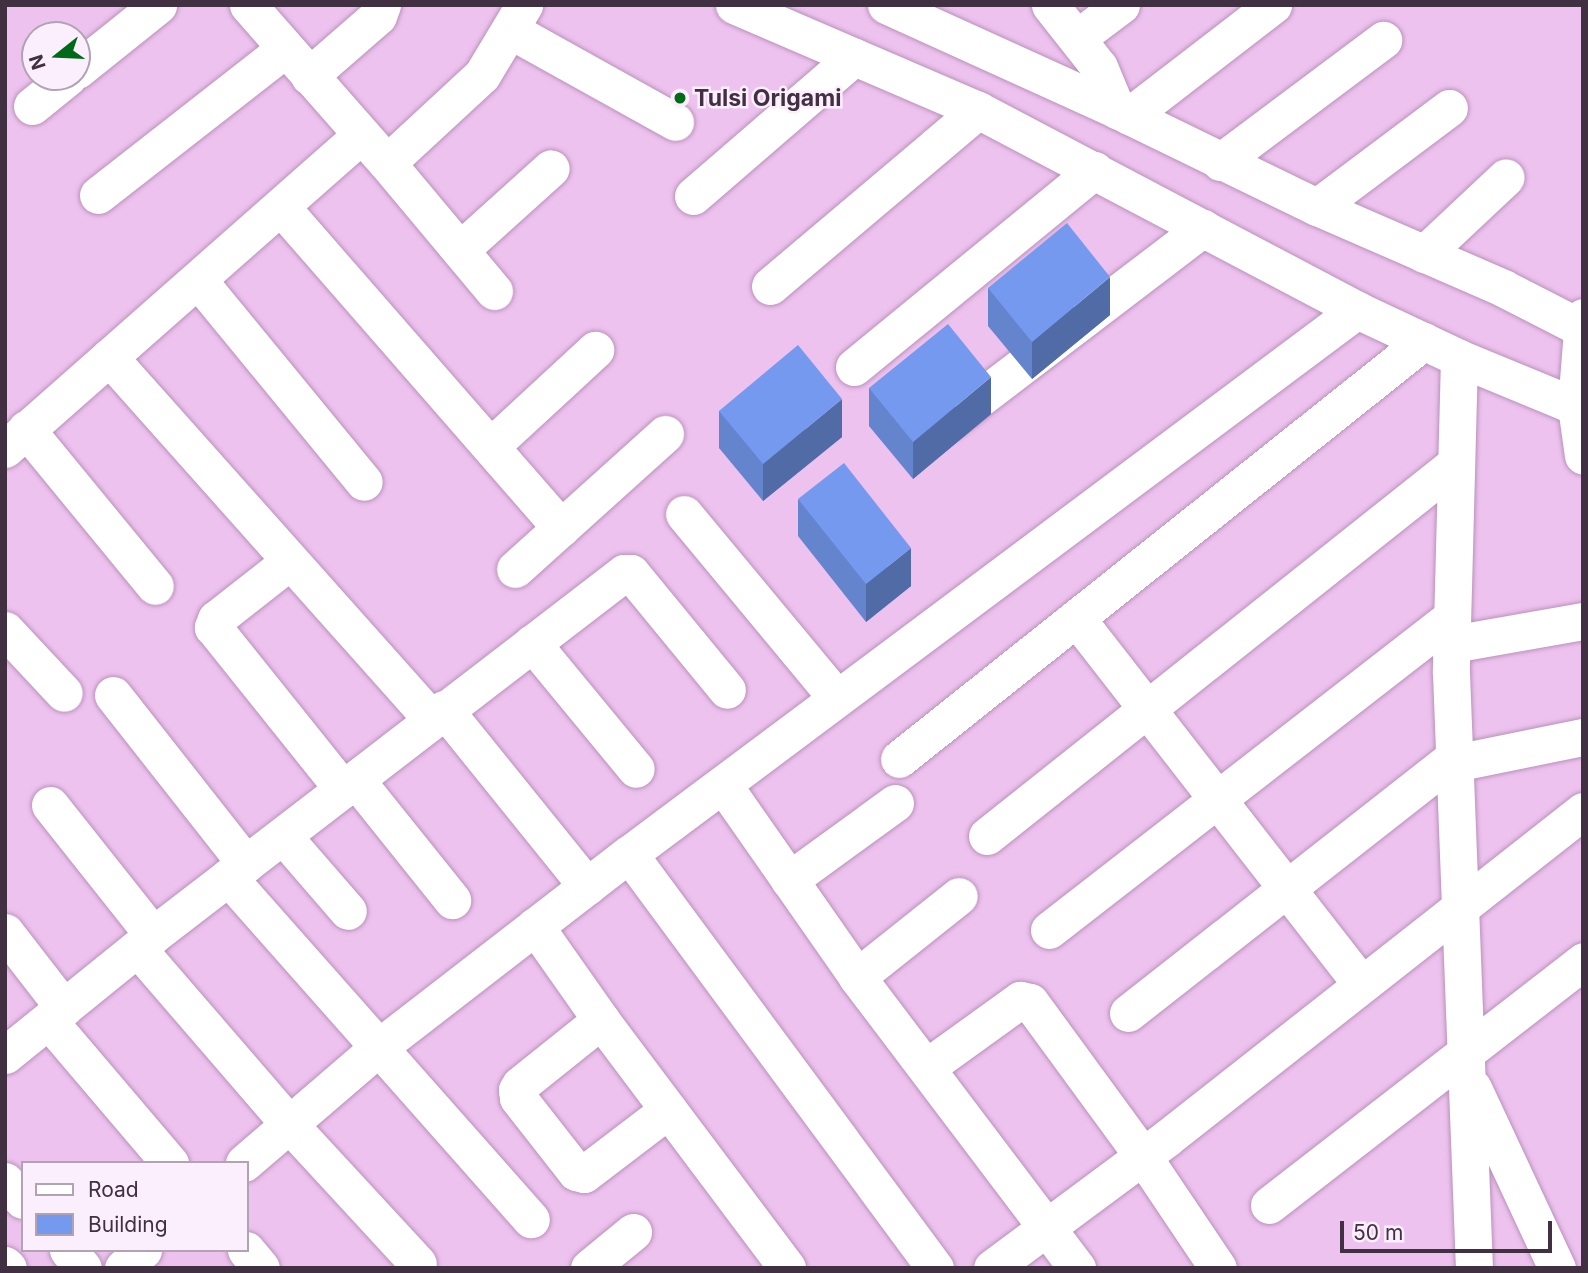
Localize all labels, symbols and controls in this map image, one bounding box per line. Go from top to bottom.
north arrow [21,21,91,91]
text: N [24,52,51,72]
place label: Tulsi Origami [694,84,841,112]
marker: Tulsi Origami [672,90,688,106]
legend [21,1161,248,1252]
text: Road [88,1177,139,1202]
scale bar [1343,1206,1555,1250]
text: Building [88,1212,168,1237]
text: 50 m [1353,1220,1403,1245]

